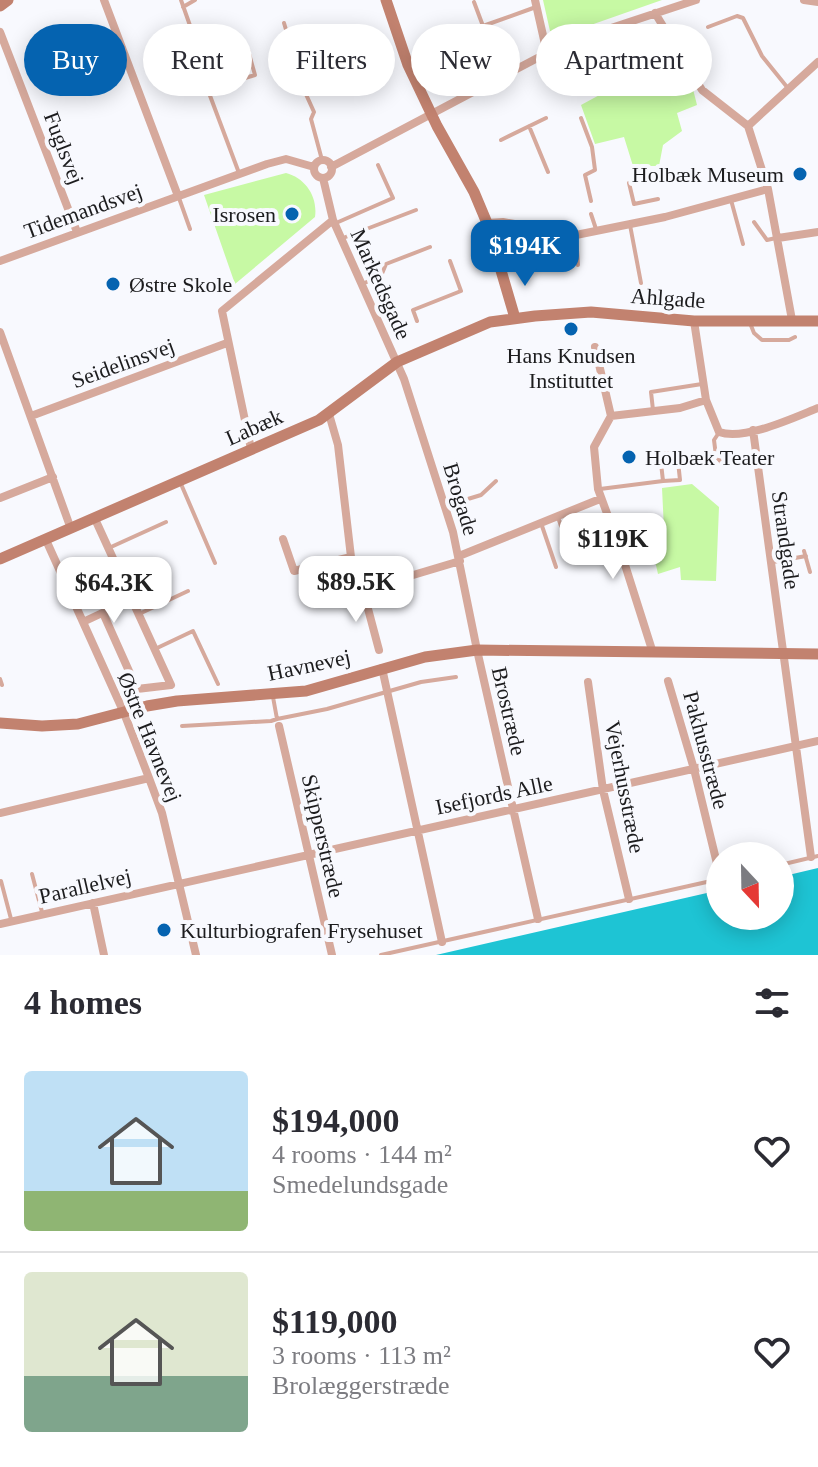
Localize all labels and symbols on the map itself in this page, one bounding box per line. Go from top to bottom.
street label: Fuglsvej [39,108,89,188]
place label: Holbæk Museum [632,162,784,187]
marker: Holbæk Museum [791,165,809,183]
street label: Tidemandsvej [21,178,145,244]
place label: Isrosen [212,202,276,227]
marker: Isrosen [283,205,301,223]
pin: $194K [469,220,581,288]
street label: Markedsgade [345,225,417,343]
place label: Østre Skole [129,272,232,297]
marker: Østre Skole [104,275,122,293]
street label: Ahlgade [630,283,706,313]
marker: Hans Knudsen Instituttet [562,320,580,338]
street label: Seidelinsvej [68,333,178,393]
place label: Hans Knudsen Instituttet [507,343,635,393]
street label: Labæk [222,403,286,451]
place label: Holbæk Teater [645,445,775,470]
marker: Holbæk Teater [620,448,638,466]
street label: Brogade [438,460,484,538]
street label: Strandgade [767,489,805,591]
pin: $119K [557,513,669,581]
pin: $89.5K [291,556,421,624]
pin: $64.3K [49,557,179,625]
street label: Havnevej [265,644,353,686]
street label: Brostræde [487,664,531,758]
street label: Østre Havnevej [113,669,187,805]
street label: Pakhusstræde [678,688,734,812]
street label: Vejerhusstræde [600,719,650,855]
street label: Isefjords Alle [433,770,555,820]
street label: Skipperstræde [297,772,349,900]
north arrow [706,842,794,930]
street label: Parallelvej [36,863,134,909]
place label: Kulturbiografen Frysehuset [180,918,423,943]
marker: Kulturbiografen Frysehuset [155,921,173,939]

